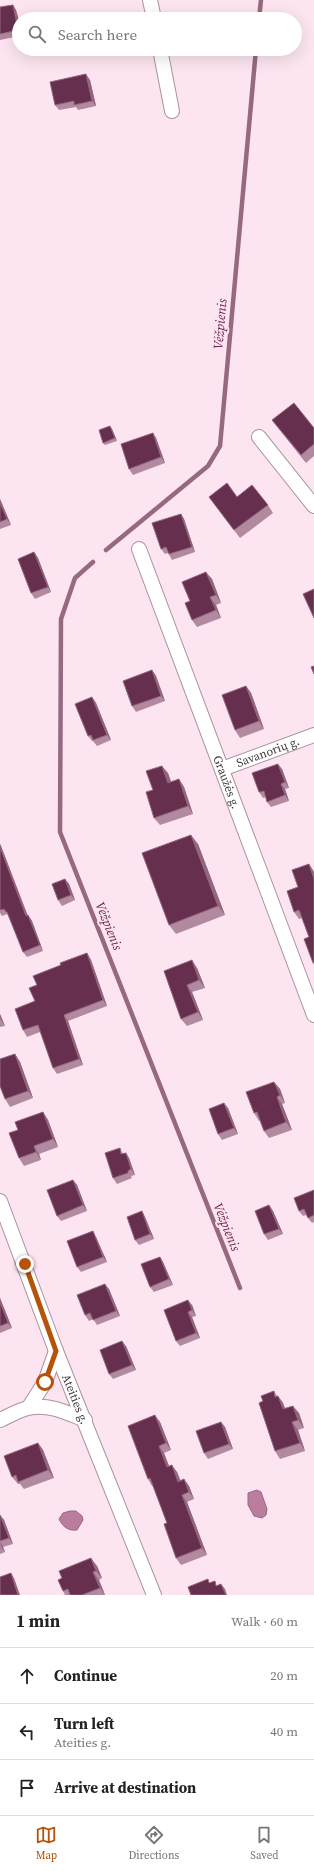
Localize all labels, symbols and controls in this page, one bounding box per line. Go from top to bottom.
search box [12,12,302,56]
icon: search [26,23,48,45]
text: Search here [58,24,137,45]
water label: Vėžpienis [209,298,231,350]
street label: Savanorių g. [234,733,302,771]
street label: Graužės g. [209,753,244,811]
water label: Vėžpienis [92,899,126,953]
water label: Vėžpienis [210,1200,244,1254]
route end [16,1255,34,1273]
street label: Ateities g. [58,1372,93,1427]
route start [36,1373,54,1391]
text: 1 min [16,1609,60,1633]
text: Walk · 60 m [231,1613,298,1630]
icon: ahead [16,1665,38,1687]
text: Continue [54,1665,117,1686]
text: 20 m [270,1667,298,1684]
text: Turn left [54,1713,114,1734]
icon: left [16,1721,38,1743]
text: 40 m [270,1723,298,1740]
text: Ateities g. [54,1734,111,1751]
icon: arrive [16,1777,38,1799]
text: Arrive at destination [54,1777,196,1798]
tab: Map [35,1824,57,1863]
tab: Directions [128,1824,179,1863]
tab: Saved [250,1824,279,1863]

